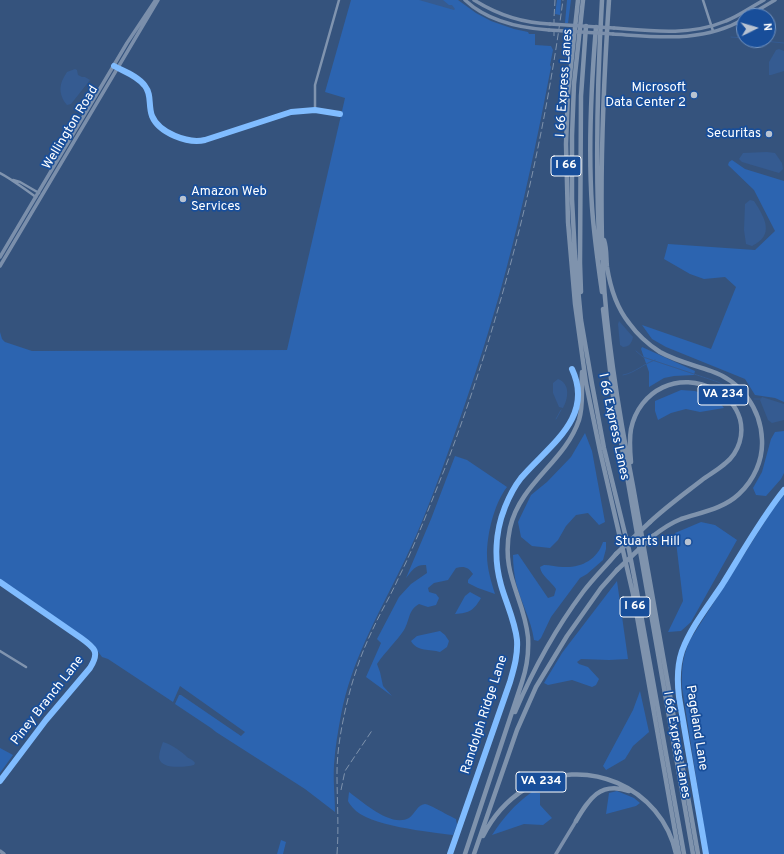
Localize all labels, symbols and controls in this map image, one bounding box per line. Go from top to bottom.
north arrow [736,8,776,48]
text: N [760,22,774,32]
street label: I 66 Express Lanes [553,28,577,138]
place label: Microsoft Data Center 2 [605,80,686,111]
street label: Wellington Road [40,83,102,173]
marker: Microsoft Data Center 2 [689,90,699,100]
place label: Securitas [706,126,761,142]
marker: Securitas [764,129,774,139]
road number: I 66 [551,156,581,176]
place label: Amazon Web Services [191,184,267,215]
marker: Amazon Web Services [178,194,188,204]
street label: I 66 Express Lanes [594,372,632,482]
road number: VA 234 [698,385,748,405]
place label: Stuarts Hill [615,534,680,550]
marker: Stuarts Hill [683,537,693,547]
road number: I 66 [620,597,650,617]
street label: Piney Branch Lane [8,653,88,749]
street label: Randolph Ridge Lane [458,654,512,776]
street label: Pageland Lane [682,684,710,772]
street label: I 66 Express Lanes [659,690,693,800]
road number: VA 234 [516,772,566,792]

